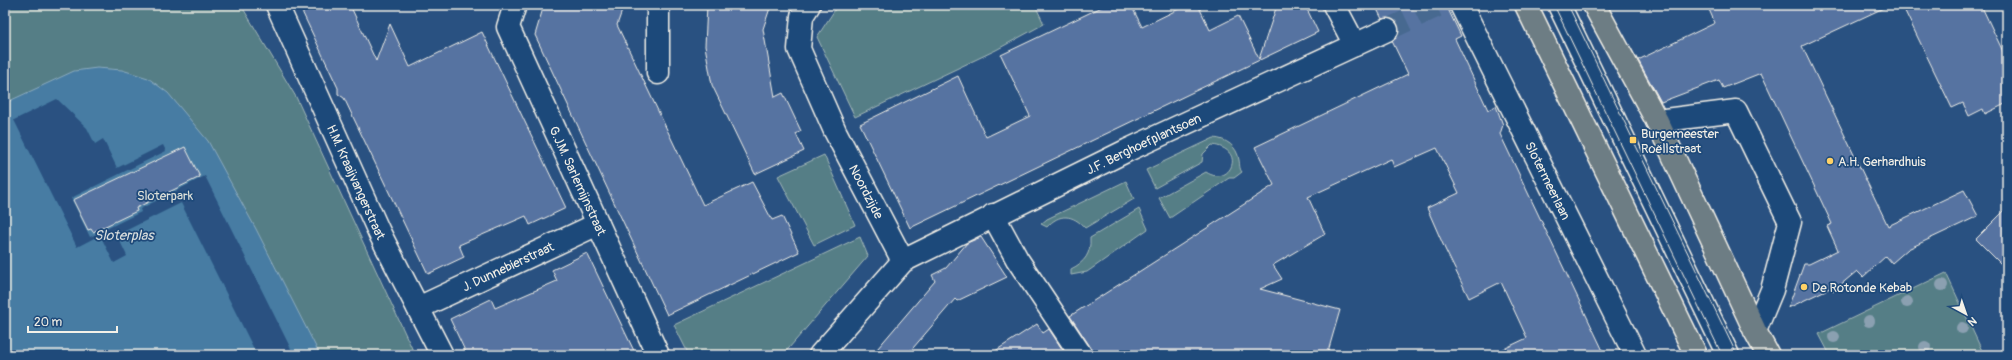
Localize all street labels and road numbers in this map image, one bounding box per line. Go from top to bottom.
street label: J.F. Berghoefplantsoen [1084,110,1204,178]
street label: H.M. Kraaijvangerstraat [323,122,389,243]
street label: G.J.M. Sarlemijnstraat [545,124,610,239]
street label: Slotermeerlaan [1521,139,1573,223]
street label: Noordzijde [845,162,887,222]
street label: J. Dunnebierstraat [460,238,557,295]

